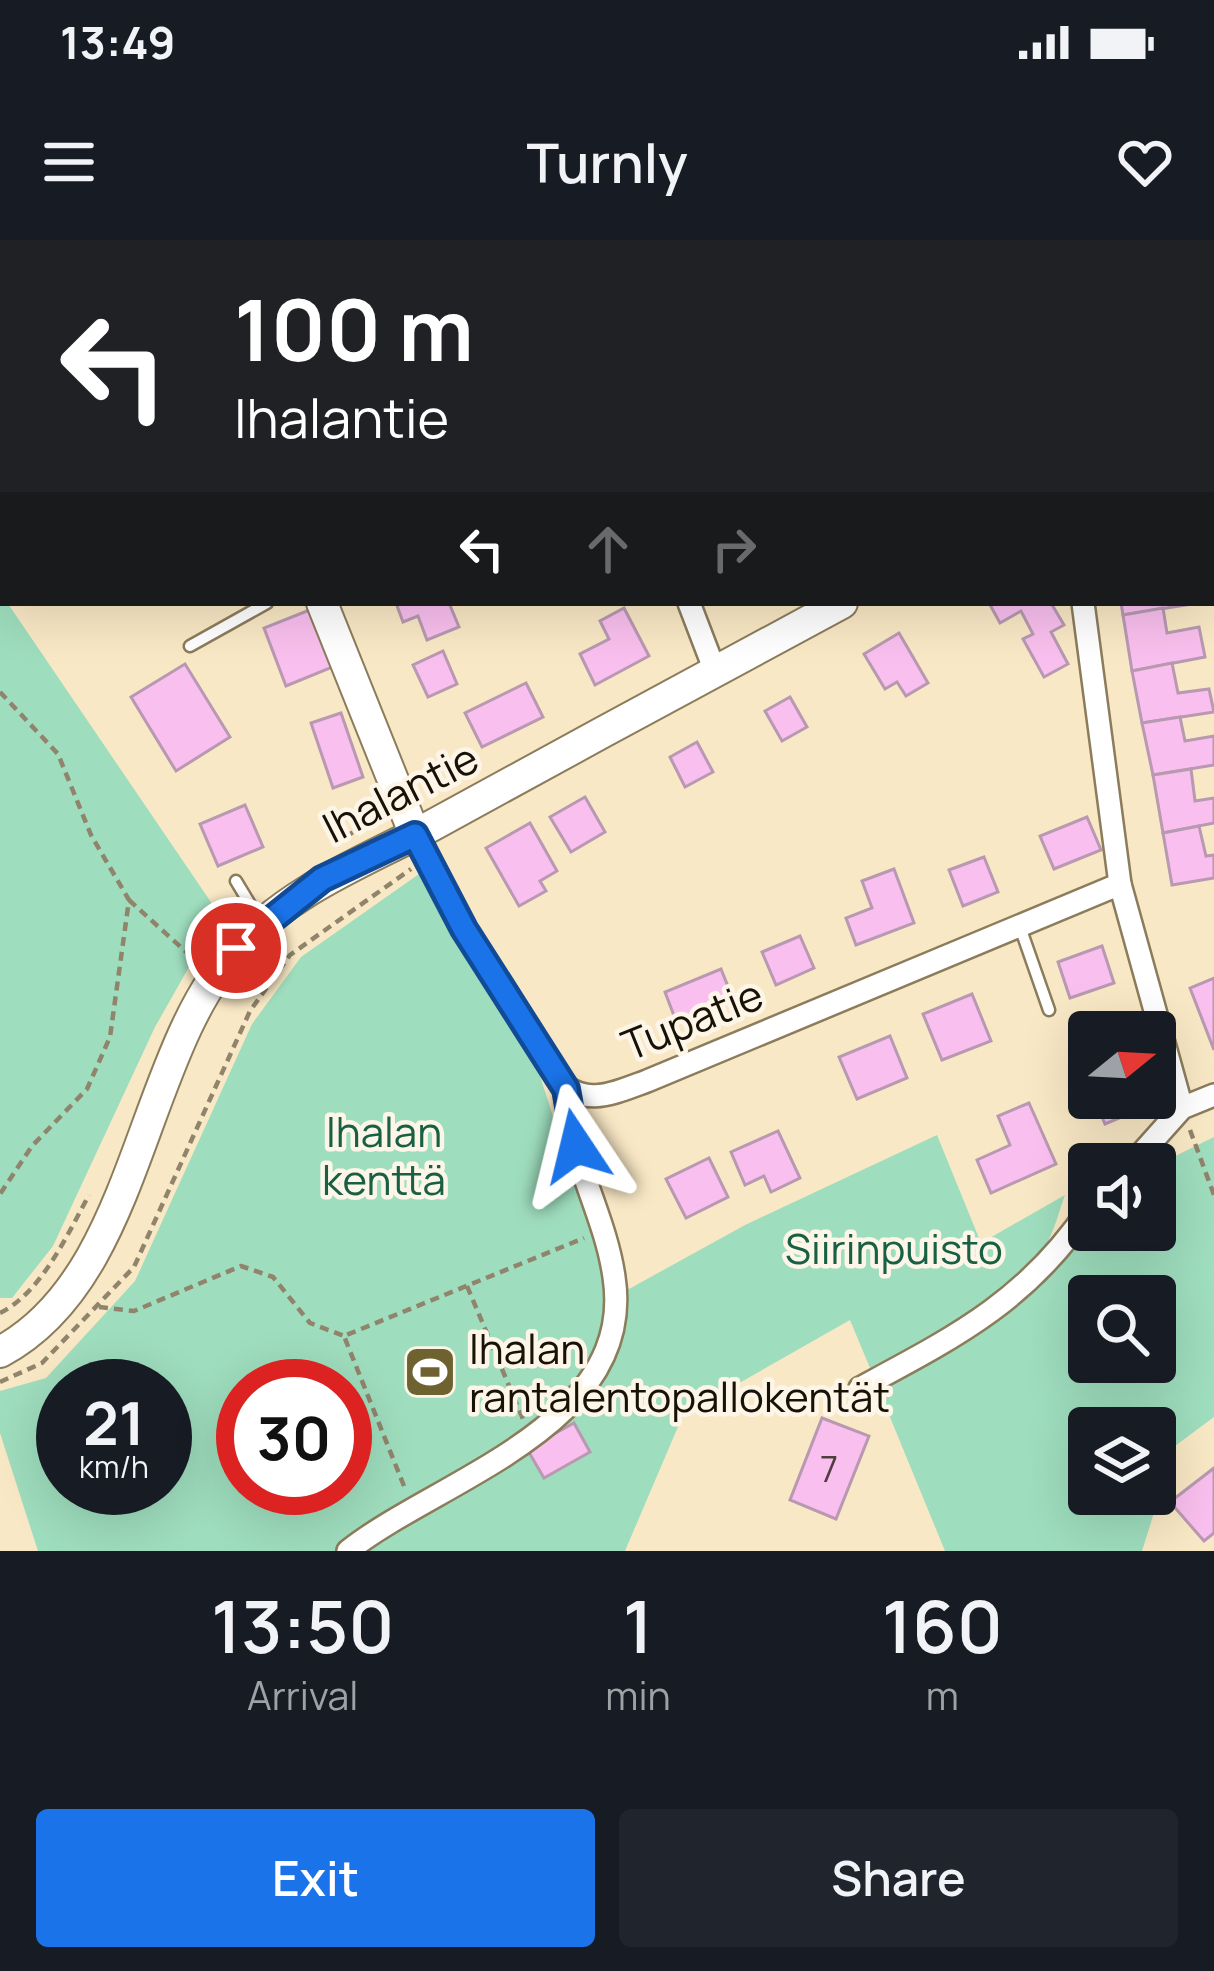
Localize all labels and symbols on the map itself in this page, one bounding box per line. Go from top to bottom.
street label: Ihalantie [312,728,488,856]
pin [185,897,287,999]
street label: Tupatie [613,965,771,1073]
north arrow [1068,1011,1176,1119]
position arrow [513,1083,639,1209]
park label: Ihalan kenttä [322,1102,446,1208]
park label: Siirinpuisto [785,1219,1003,1277]
place label: Ihalan rantalentopallokentät [469,1319,890,1425]
sports icon: Ihalan rantalentopallokentät [402,1344,458,1400]
speed limit sign: 30 [216,1359,372,1515]
house number: 7 [820,1444,838,1493]

